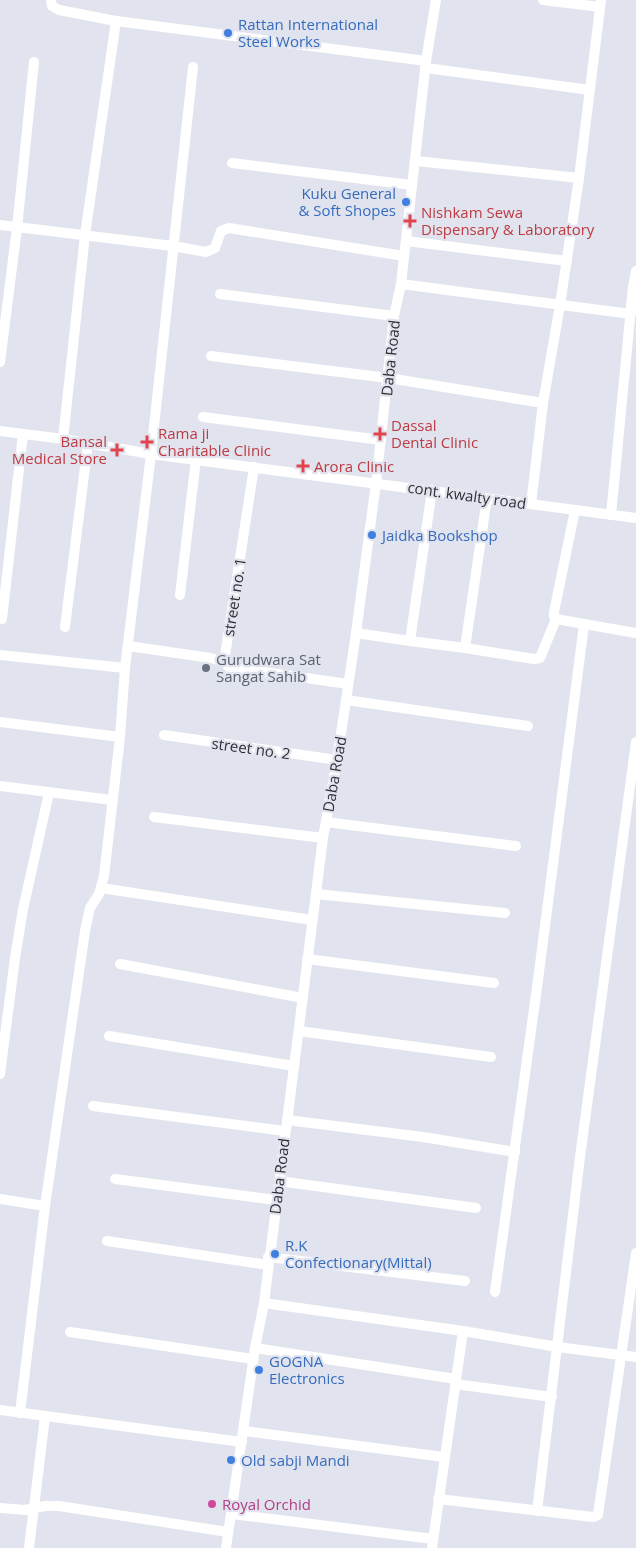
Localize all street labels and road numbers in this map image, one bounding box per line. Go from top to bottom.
street label: Daba Road [376,319,404,397]
street label: cont. kwalty road [406,477,528,513]
street label: street no. 1 [218,556,250,638]
street label: street no. 2 [210,733,292,763]
street label: Daba Road [318,735,350,813]
street label: Daba Road [264,1137,294,1215]

